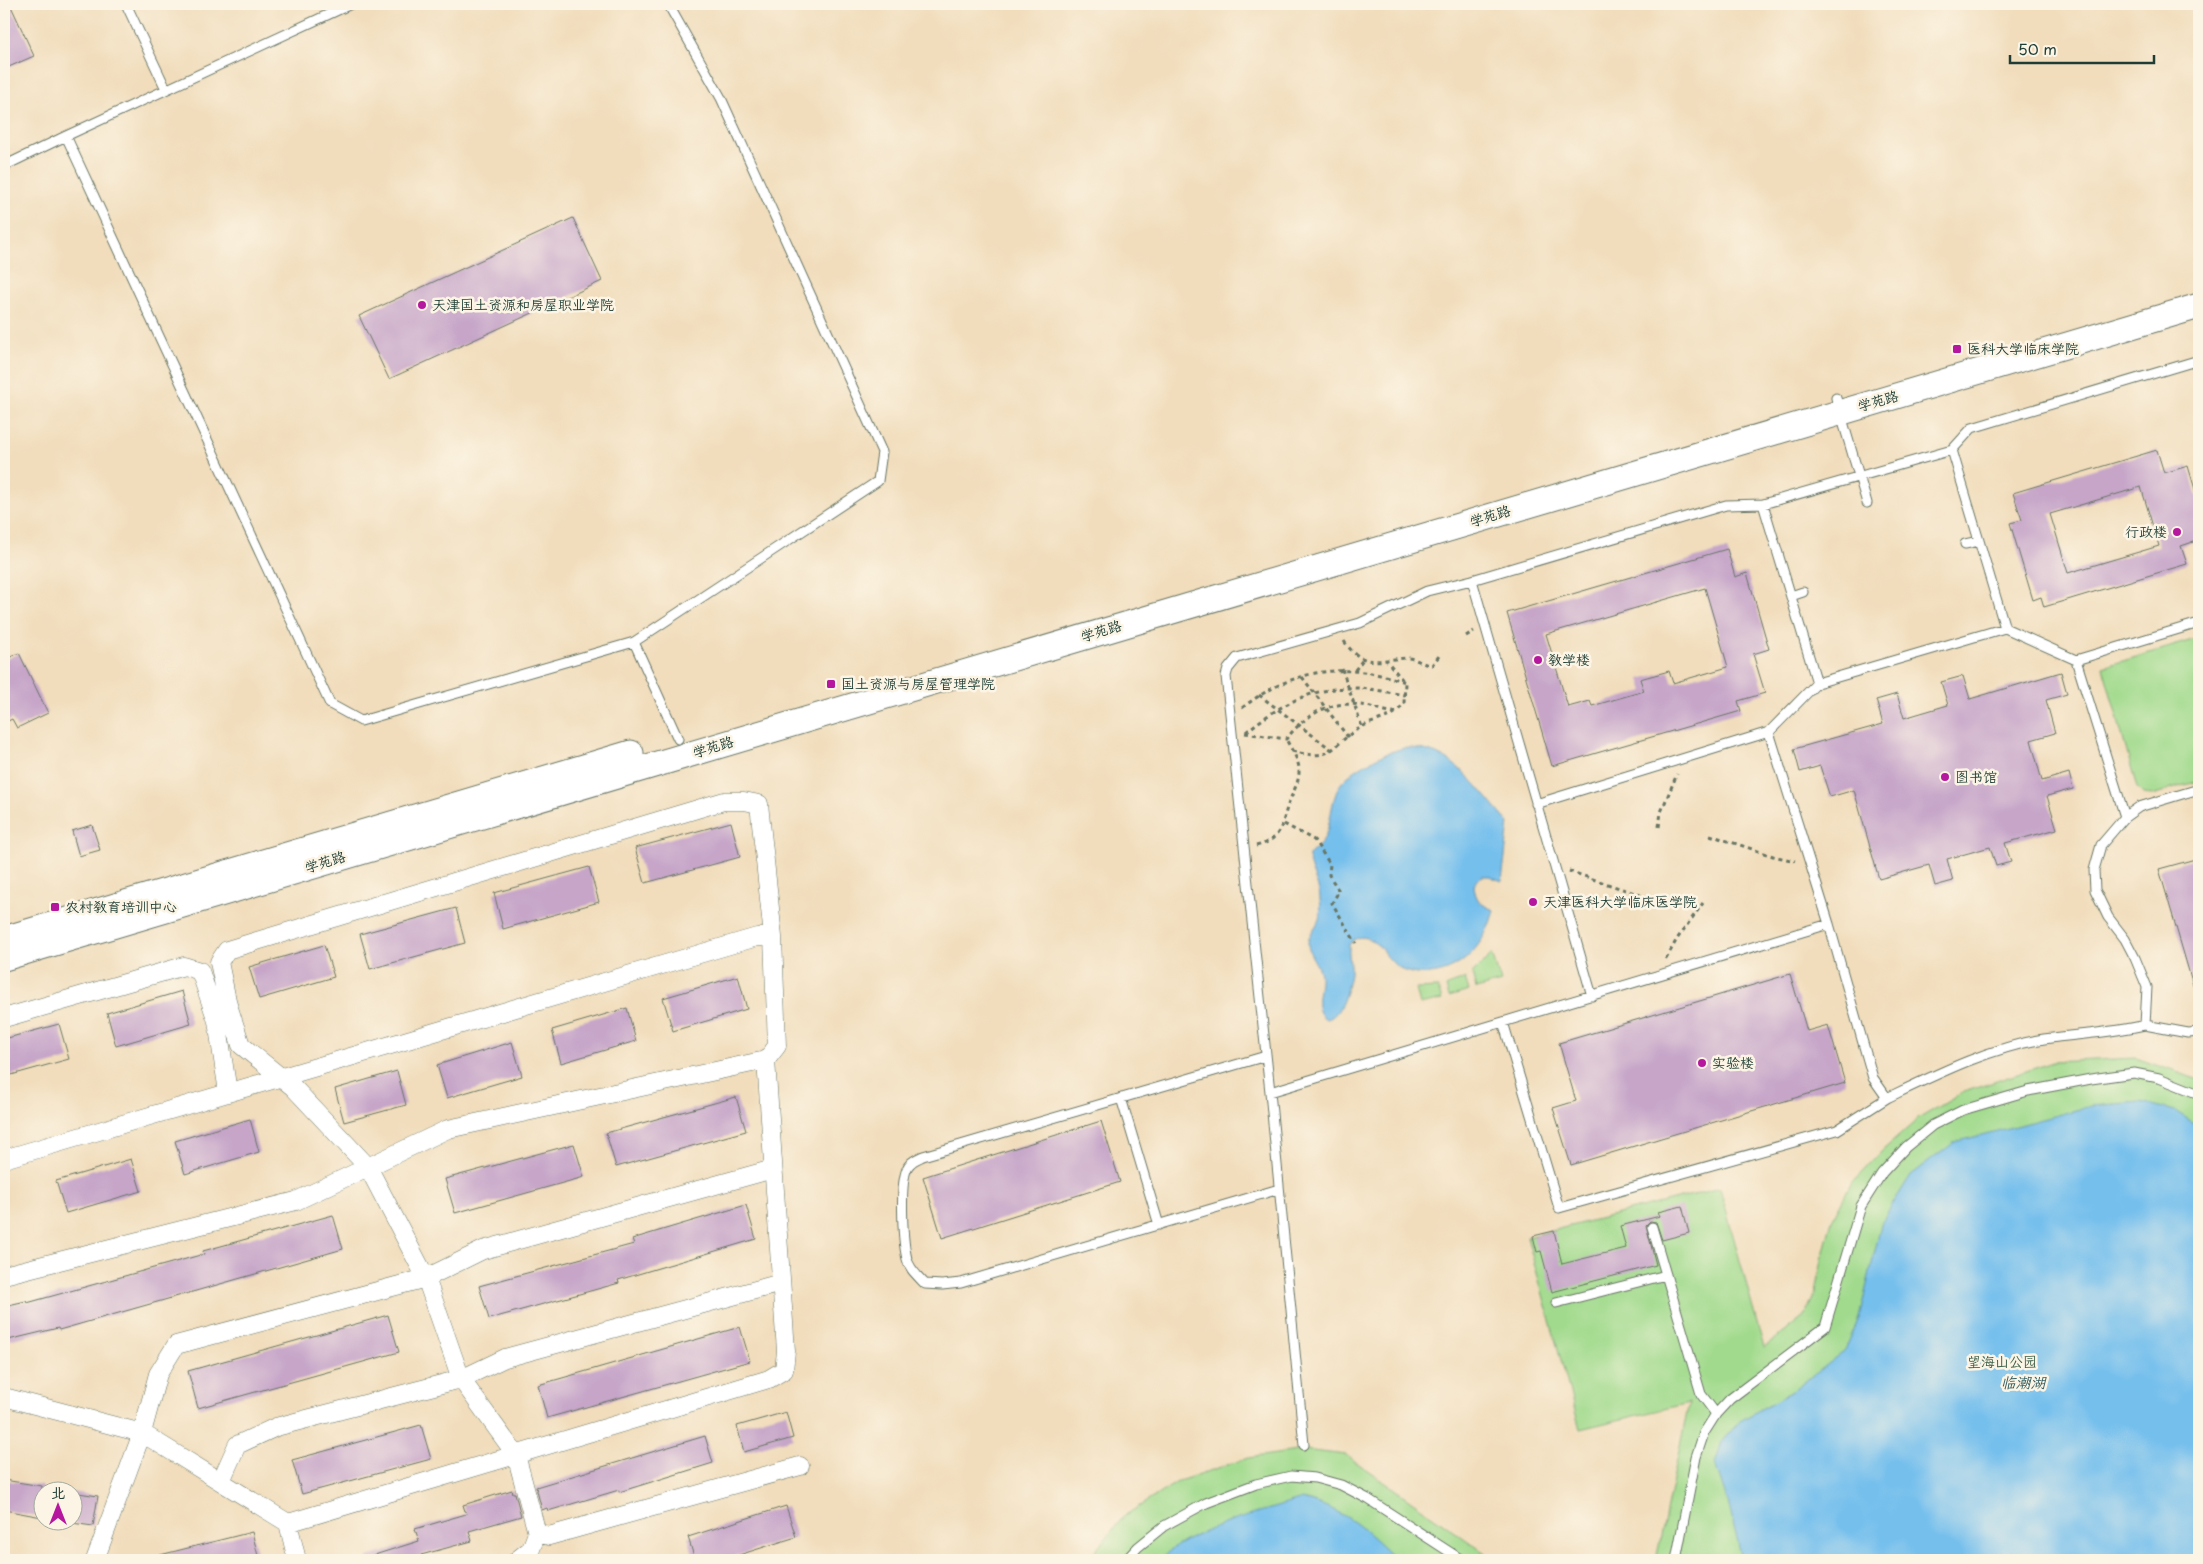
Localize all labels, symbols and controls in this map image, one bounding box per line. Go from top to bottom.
scale bar [2010,32,2154,64]
text: 50 m [2018,37,2057,60]
place label: 天津国土资源和房屋职业学院 [432,294,614,315]
marker: 天津国土资源和房屋职业学院 [416,299,428,311]
place label: 医科大学临床学院 [1967,338,2079,359]
marker: 医科大学临床学院 [1951,343,1963,355]
street label: 学苑路 [1855,385,1901,416]
street label: 学苑路 [1467,499,1513,532]
place label: 行政楼 [2125,521,2167,542]
marker: 行政楼 [2171,526,2183,538]
street label: 学苑路 [1078,614,1124,647]
place label: 教学楼 [1548,649,1590,670]
marker: 教学楼 [1532,654,1544,666]
place label: 国土资源与房屋管理学院 [841,673,995,694]
marker: 国土资源与房屋管理学院 [825,678,837,690]
street label: 学苑路 [690,730,736,763]
place label: 图书馆 [1955,766,1997,787]
marker: 图书馆 [1939,771,1951,783]
street label: 学苑路 [302,845,348,878]
place label: 天津医科大学临床医学院 [1543,891,1697,912]
place label: 农村教育培训中心 [65,896,177,917]
marker: 天津医科大学临床医学院 [1527,896,1539,908]
marker: 农村教育培训中心 [49,901,61,913]
place label: 实验楼 [1712,1052,1754,1073]
marker: 实验楼 [1696,1057,1708,1069]
park label: 望海山公园 [1967,1351,2037,1372]
water label: 临潮湖 [2000,1370,2047,1393]
north arrow [32,1482,82,1532]
text: 北 [51,1482,65,1503]

